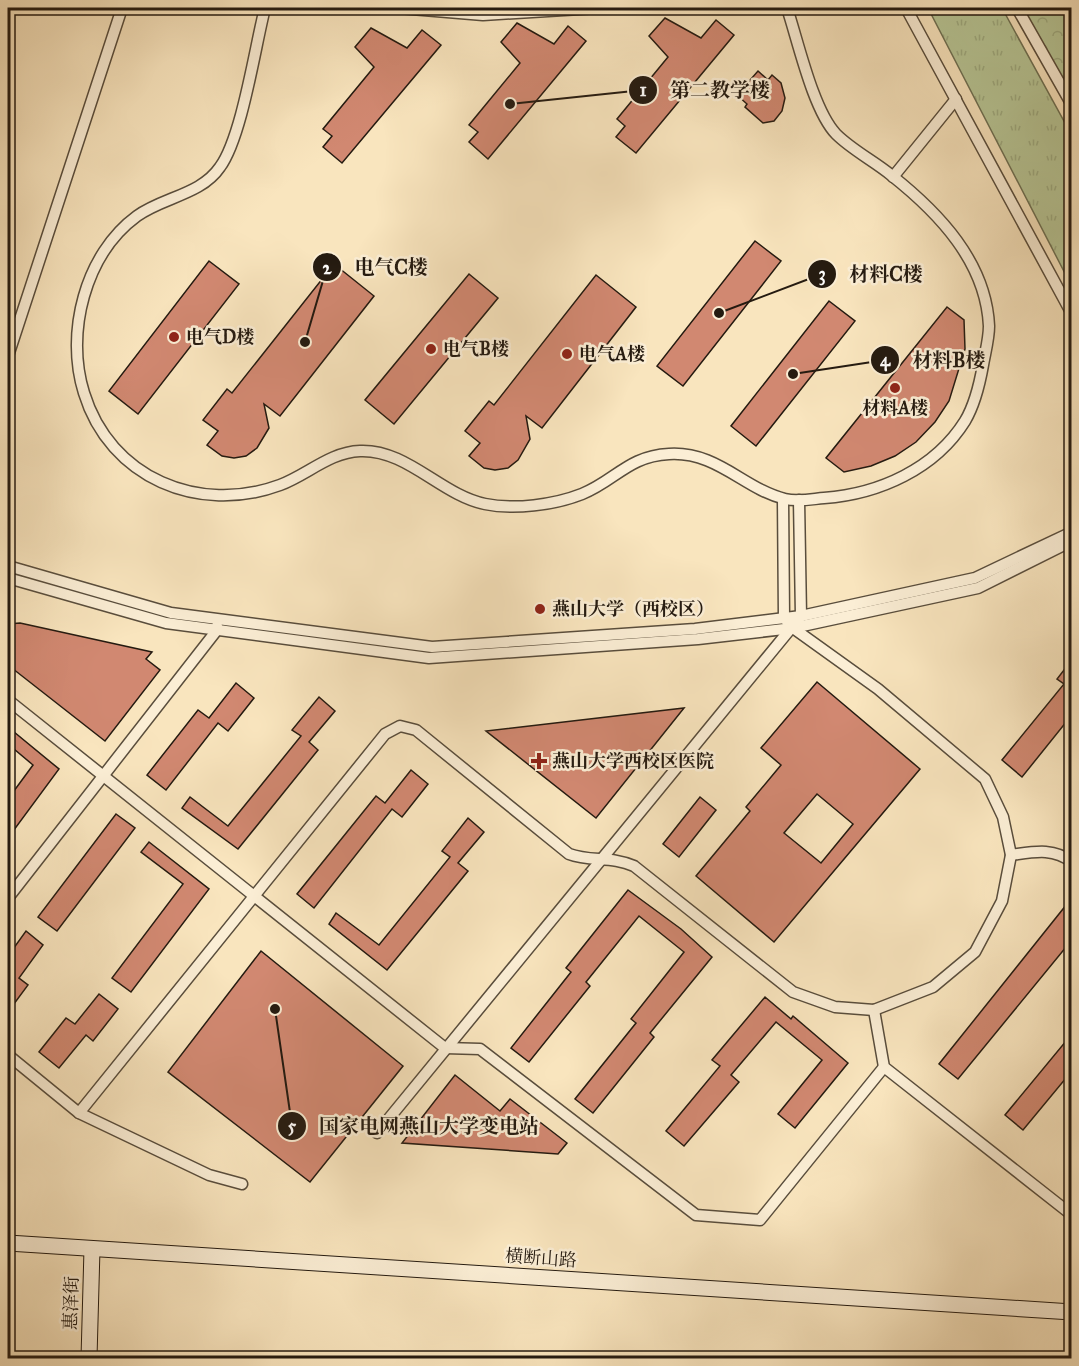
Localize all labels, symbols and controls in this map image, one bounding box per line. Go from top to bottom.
callout: 第二教学楼 [628,71,782,109]
text: 第二教学楼 [670,78,770,102]
text: 1 [639,79,647,101]
callout: 电气C楼 [312,248,440,286]
text: 电气C楼 [354,255,428,279]
callout: 材料C楼 [807,255,935,293]
text: 2 [323,257,333,279]
text: 材料C楼 [849,262,923,286]
text: 3 [818,263,826,286]
place label: 电气D楼 [186,326,254,348]
marker: 电气D楼 [167,330,181,344]
place label: 电气B楼 [443,338,509,360]
callout: 材料B楼 [870,341,997,379]
marker: 电气B楼 [424,342,438,356]
place label: 电气A楼 [579,343,645,365]
marker: 电气A楼 [560,347,574,361]
text: 材料B楼 [912,348,986,372]
text: 4 [880,349,891,372]
marker: 材料A楼 [888,381,902,395]
place label: 材料A楼 [862,397,928,419]
place label: 燕山大学（西校区） [552,598,714,620]
marker: 燕山大学（西校区） [533,602,547,616]
place label: 燕山大学西校区医院 [552,750,714,772]
marker: 燕山大学西校区医院 [530,752,548,770]
callout: 国家电网燕山大学变电站 [277,1107,551,1145]
text: 国家电网燕山大学变电站 [319,1114,539,1138]
text: 5 [288,1115,297,1137]
street label: 横断山路 [504,1245,578,1271]
street label: 惠泽街 [59,1276,83,1330]

